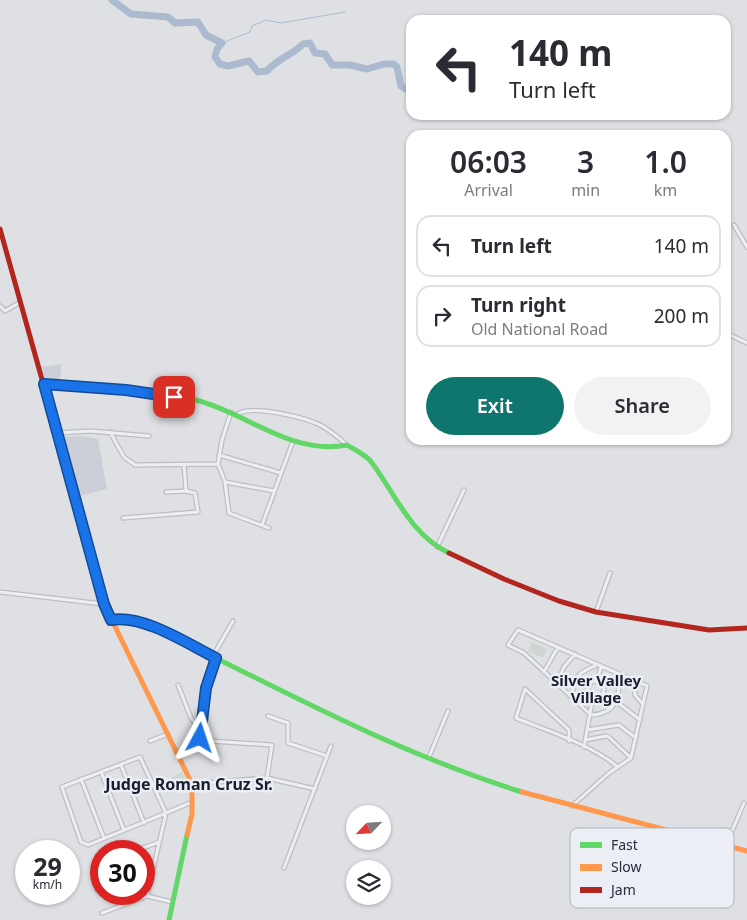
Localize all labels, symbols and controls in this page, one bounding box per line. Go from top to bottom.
text: 140 m [509,29,612,76]
icon: left [426,35,491,100]
text: Turn left [509,74,596,104]
text: 06:03 [450,141,527,182]
text: 3 [577,141,594,182]
text: 1.0 [644,141,687,182]
text: Arrival [464,179,513,201]
text: min [571,179,600,201]
text: km [654,179,677,201]
icon: left [428,232,456,260]
text: Turn left [471,233,552,259]
text: 140 m [654,233,709,259]
text: Turn right [471,292,566,318]
icon: right [428,302,456,330]
text: 200 m [654,303,709,329]
text: Old National Road [471,318,608,340]
pin [153,376,195,418]
button: Exit [426,377,564,435]
button: Share [574,377,711,435]
icon: arrive [160,383,188,411]
district label: Silver Valley Village [551,670,641,707]
position arrow [173,711,225,763]
district label: Judge Roman Cruz Sr. [103,773,273,795]
north arrow [346,805,391,850]
map controls [346,805,391,905]
legend [570,828,734,908]
text: Fast [611,835,638,854]
speed limit sign: 30 [90,840,155,905]
text: 29 [33,849,62,883]
text: Slow [611,857,642,876]
button: layers [346,860,391,905]
text: km/h [33,876,62,893]
text: Jam [609,880,636,899]

